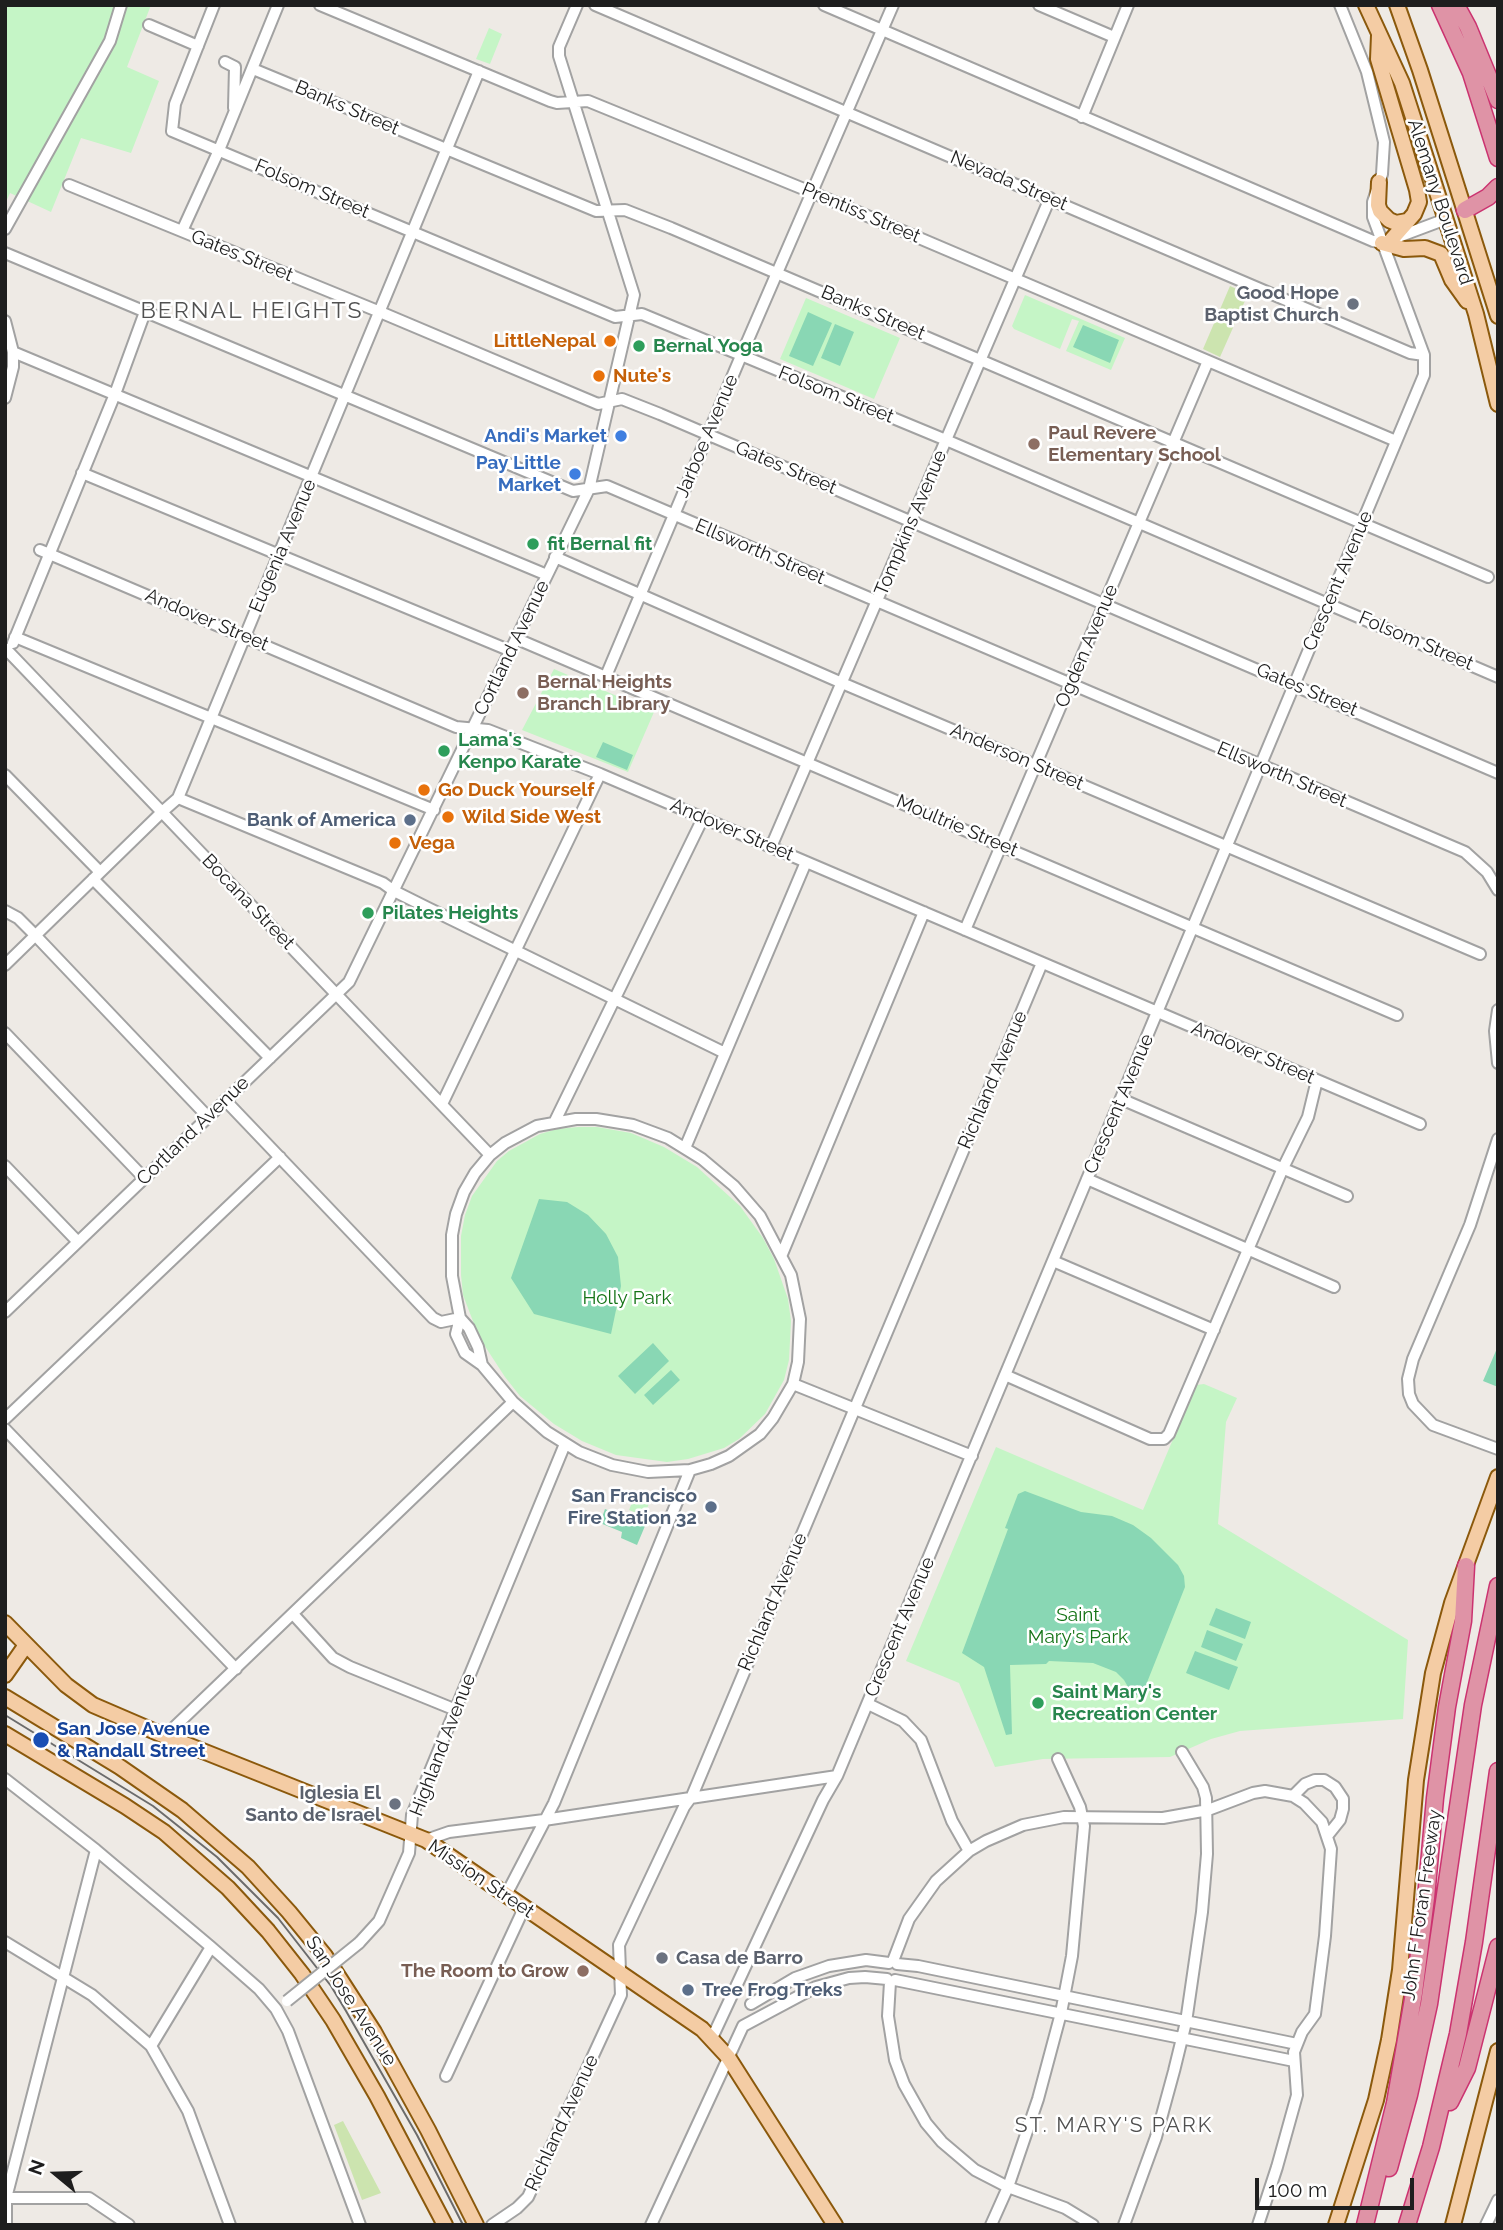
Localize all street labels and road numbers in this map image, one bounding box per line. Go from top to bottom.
street label: Banks Street [292,76,402,140]
street label: Alemany Boulevard [1402,116,1478,288]
street label: Nevada Street [947,146,1071,216]
street label: Folsom Street [251,155,373,223]
street label: Prentiss Street [798,178,924,248]
street label: Gates Street [188,225,296,287]
street label: Banks Street [818,281,928,345]
street label: Folsom Street [775,361,897,429]
street label: Jarboe Avenue [671,371,743,501]
street label: Gates Street [732,436,840,500]
street label: Tompkins Avenue [870,447,952,599]
street label: Eugenia Avenue [245,476,321,616]
street label: Crescent Avenue [1298,507,1378,655]
street label: Ellsworth Street [692,514,828,590]
street label: Cortland Avenue [469,577,555,719]
street label: Ogden Avenue [1051,581,1123,711]
street label: Andover Street [142,584,272,656]
street label: Folsom Street [1355,607,1477,675]
street label: Gates Street [1253,658,1361,722]
street label: Anderson Street [947,719,1087,795]
street label: Ellsworth Street [1214,737,1350,813]
street label: Moultrie Street [893,790,1021,862]
street label: Andover Street [667,794,797,866]
street label: Bocana Street [197,850,299,954]
street label: Richland Avenue [954,1007,1032,1153]
street label: Andover Street [1188,1017,1318,1089]
street label: Crescent Avenue [1079,1030,1159,1178]
street label: Cortland Avenue [132,1072,254,1190]
street label: Richland Avenue [734,1529,812,1675]
street label: Crescent Avenue [860,1553,940,1701]
street label: Highland Avenue [405,1670,481,1820]
street label: John F Foran Freeway [1397,1808,1447,2002]
street label: Mission Street [424,1835,538,1923]
street label: San Jose Avenue [301,1932,401,2070]
street label: Richland Avenue [520,2051,604,2195]

